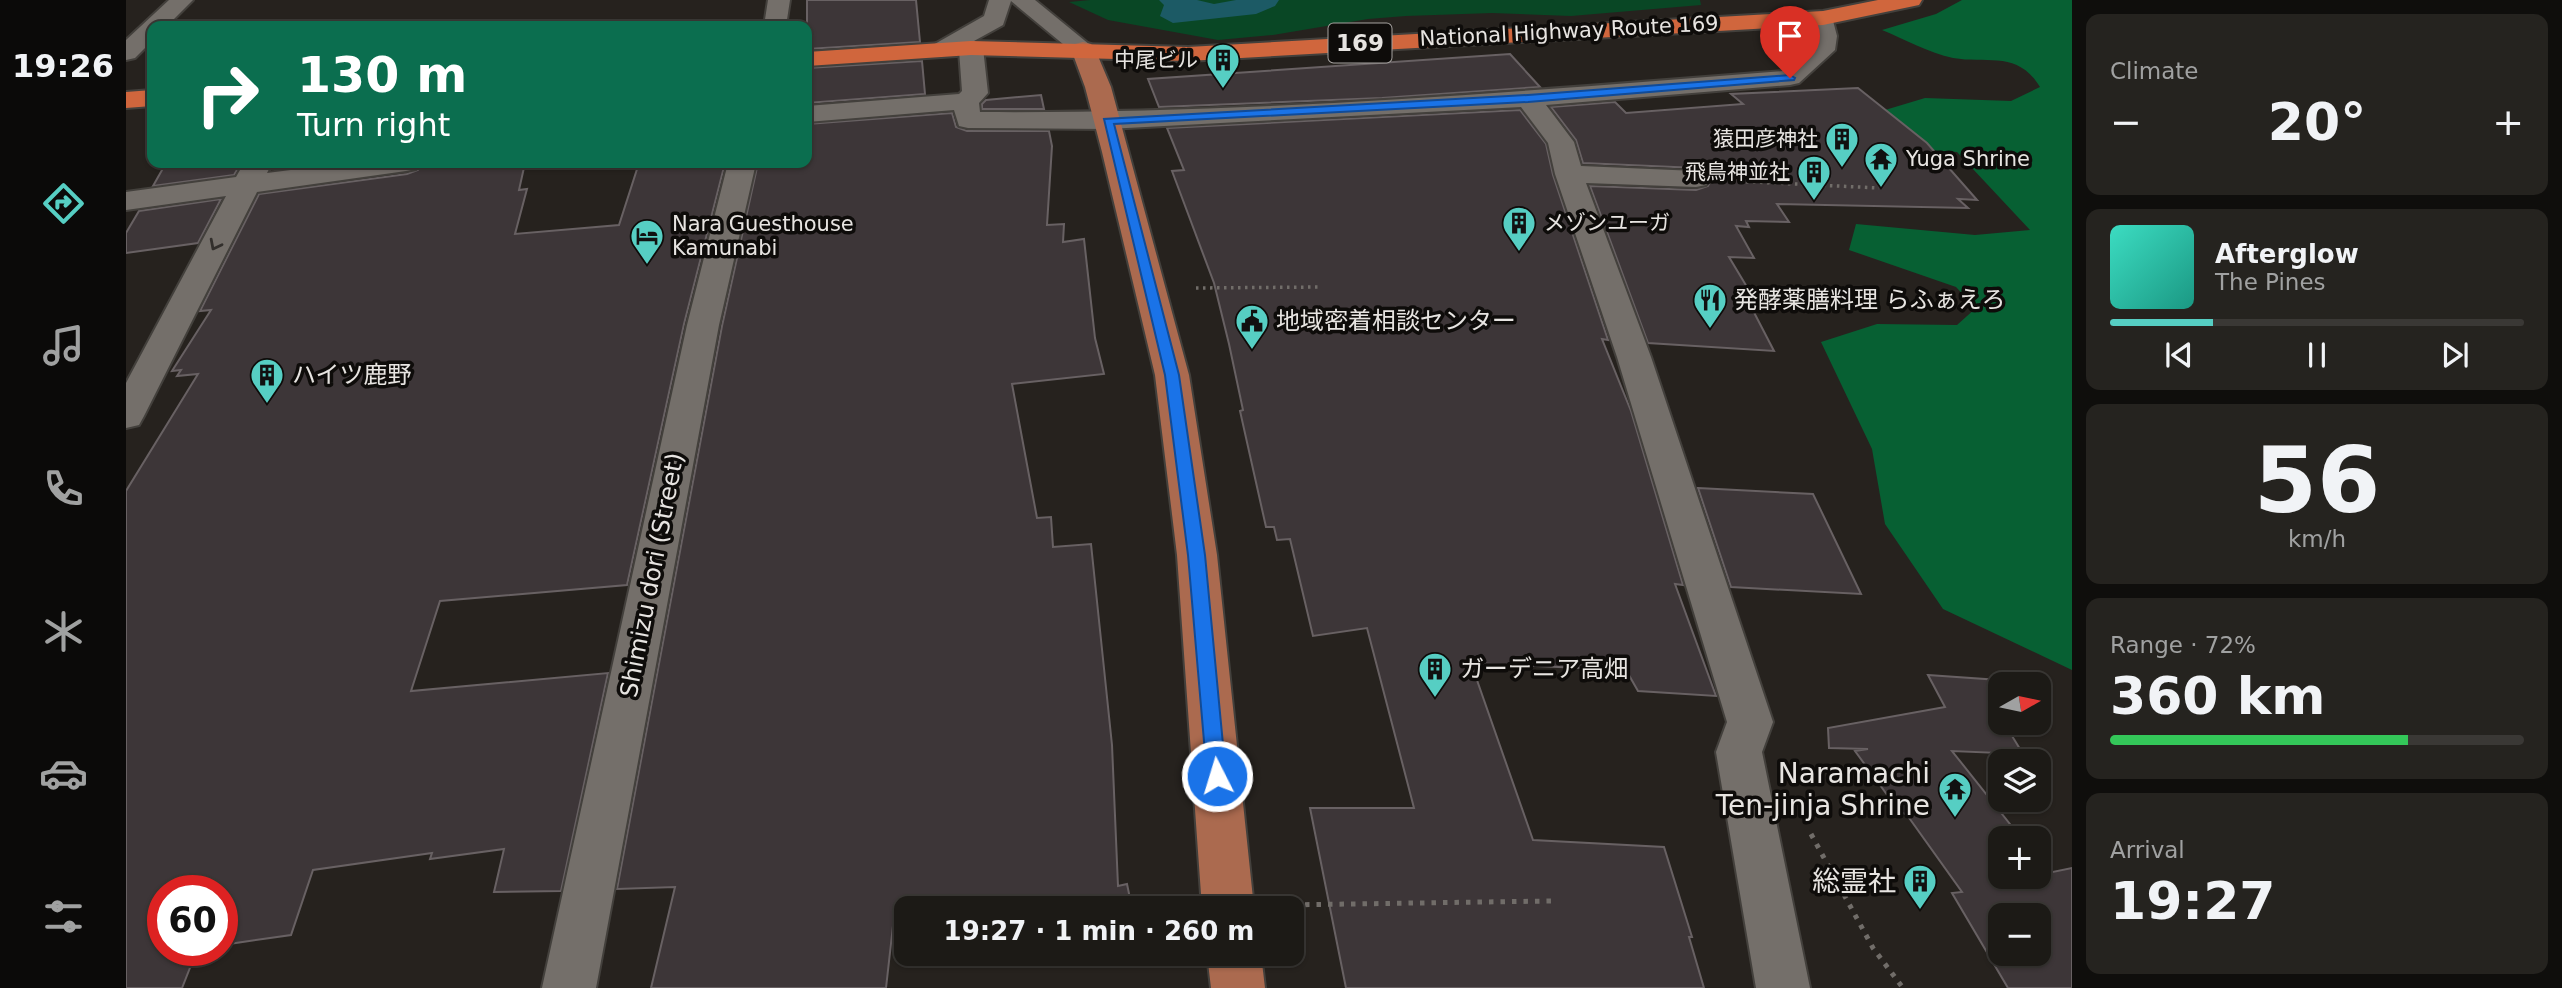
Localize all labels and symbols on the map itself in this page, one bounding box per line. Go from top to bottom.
pin [1760,6,1820,78]
street label: National Highway Route 169 [1419,11,1719,51]
road number: 169 [1328,24,1392,62]
building icon: 中尾ビル [1204,41,1242,90]
place label: 中尾ビル [1114,48,1198,72]
building icon: 猿田彦神社 [1823,120,1861,169]
place label: 猿田彦神社 [1713,127,1818,151]
temple icon: Yuga Shrine [1862,140,1900,189]
place label: Yuga Shrine [1905,147,2030,171]
building icon: 飛鳥神並社 [1795,153,1833,202]
place label: 飛鳥神並社 [1685,160,1790,184]
building icon: メゾンユーガ [1500,204,1538,253]
place label: メゾンユーガ [1544,211,1670,235]
place label: Nara Guesthouse Kamunabi [672,212,854,260]
hotel icon: Nara Guesthouse Kamunabi [628,217,666,266]
one-way arrow [209,238,223,250]
restaurant icon: 発酵薬膳料理 らふぁえろ [1691,281,1729,330]
place label: 発酵薬膳料理 らふぁえろ [1734,286,2006,314]
public building icon: 地域密着相談センター [1233,302,1271,351]
place label: 地域密着相談センター [1276,307,1516,335]
building icon: ハイツ鹿野 [248,356,286,405]
place label: ハイツ鹿野 [292,361,412,389]
street label: Shimizu dori (Street) [615,450,689,700]
building icon: ガーデニア高畑 [1416,650,1454,699]
place label: ガーデニア高畑 [1460,655,1628,683]
north arrow [1988,672,2051,735]
position arrow [1180,739,1254,813]
place label: Naramachi Ten-jinja Shrine [1715,757,1930,822]
temple icon: Naramachi Ten-jinja Shrine [1936,770,1974,819]
building icon: 総霊社 [1901,862,1939,911]
place label: 総霊社 [1812,865,1896,898]
speed limit sign: 60 [147,875,238,966]

